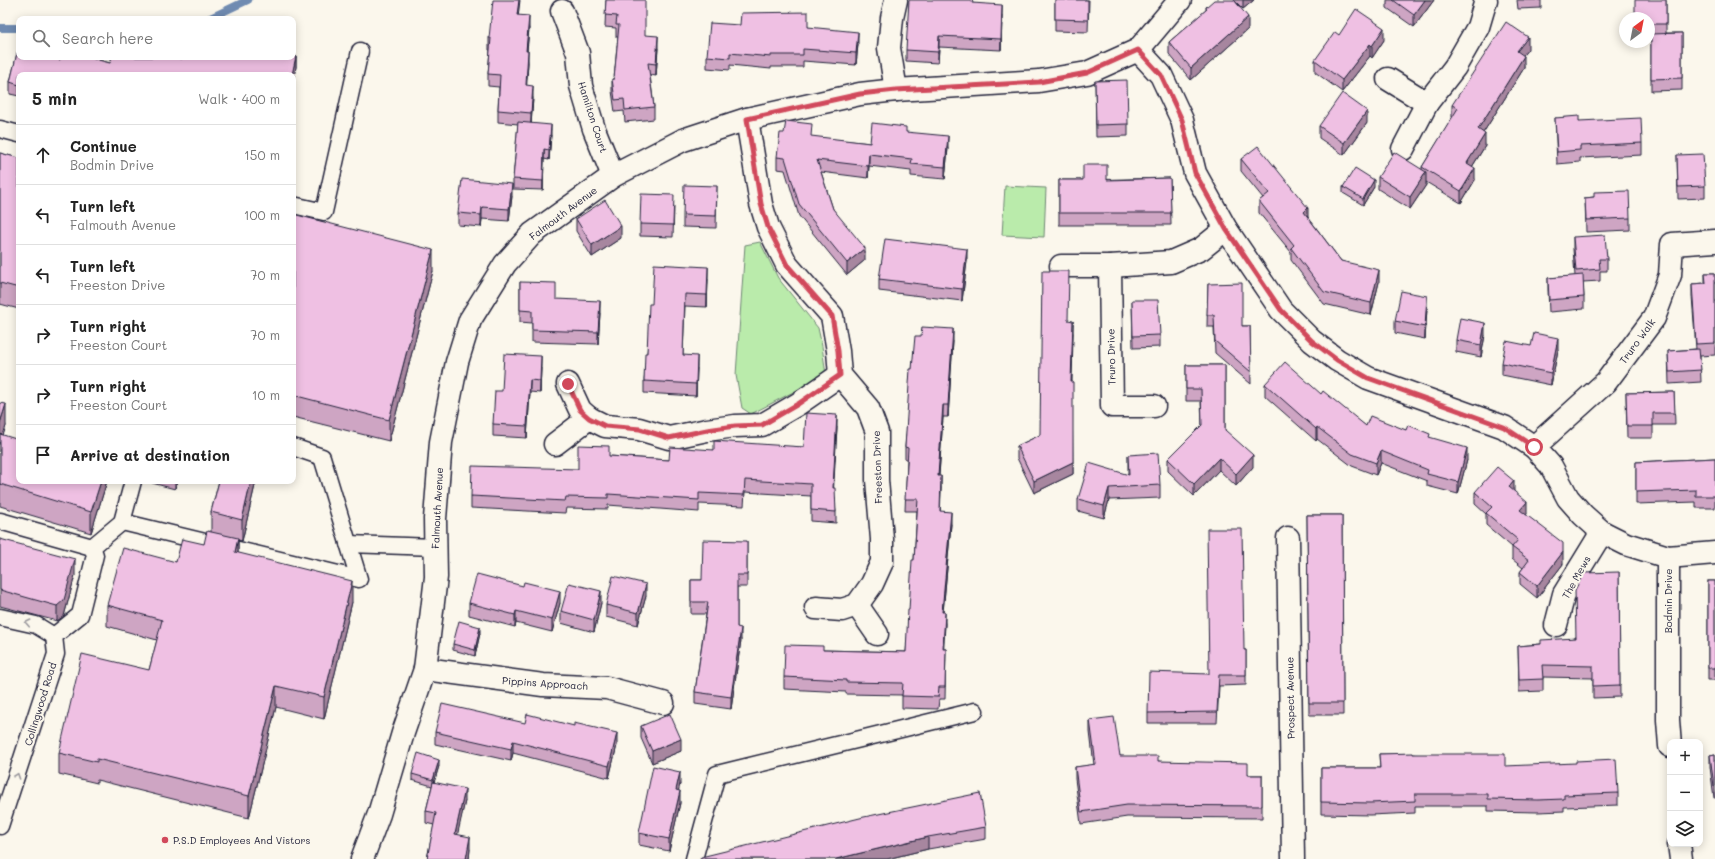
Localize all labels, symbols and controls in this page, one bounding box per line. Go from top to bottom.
north arrow [1619,12,1655,48]
search box [16,16,296,60]
icon: search [30,27,52,49]
text: Search here [62,28,153,48]
street label: Hamilton Court [575,80,611,154]
text: 5 min [32,87,77,109]
text: Walk · 400 m [198,90,280,107]
text: Continue [70,136,137,156]
icon: ahead [32,144,54,166]
text: 150 m [244,146,280,163]
text: Bodmin Drive [70,156,154,173]
street label: Falmouth Avenue [526,183,600,243]
text: Turn left [70,196,135,216]
icon: left [32,204,54,226]
text: 100 m [244,206,280,223]
text: Falmouth Avenue [70,216,176,233]
text: Turn left [70,256,135,276]
icon: left [32,264,54,286]
text: 70 m [250,266,280,283]
text: Freeston Drive [70,276,165,293]
street label: Truro Walk [1616,315,1658,367]
text: Turn right [70,316,147,336]
icon: right [32,324,54,346]
text: 70 m [250,326,280,343]
street label: Truro Drive [1104,329,1118,385]
text: Freeston Court [70,336,167,353]
route end [559,375,577,393]
text: Turn right [70,376,147,396]
icon: right [32,384,54,406]
text: 10 m [252,386,280,403]
text: Freeston Court [70,396,167,413]
street label: Freeston Drive [869,430,885,504]
route start [1525,438,1543,456]
icon: arrive [32,444,54,466]
text: Arrive at destination [70,445,230,465]
street label: Falmouth Avenue [428,467,446,549]
street label: The Mews [1558,553,1594,601]
street label: Bodmin Drive [1661,569,1675,633]
one-way arrow [25,620,32,628]
street label: Prospect Avenue [1282,657,1298,739]
street label: Collingwood Road [21,661,59,747]
street label: Pippins Approach [502,673,589,693]
map controls [1667,739,1703,847]
button: + [1667,739,1703,775]
one-way arrow [13,773,21,780]
button: − [1667,775,1703,811]
button: layers [1667,811,1703,847]
place label: P.S.D Employees And Vistors [173,833,310,847]
marker: P.S.D Employees And Vistors [160,835,170,845]

